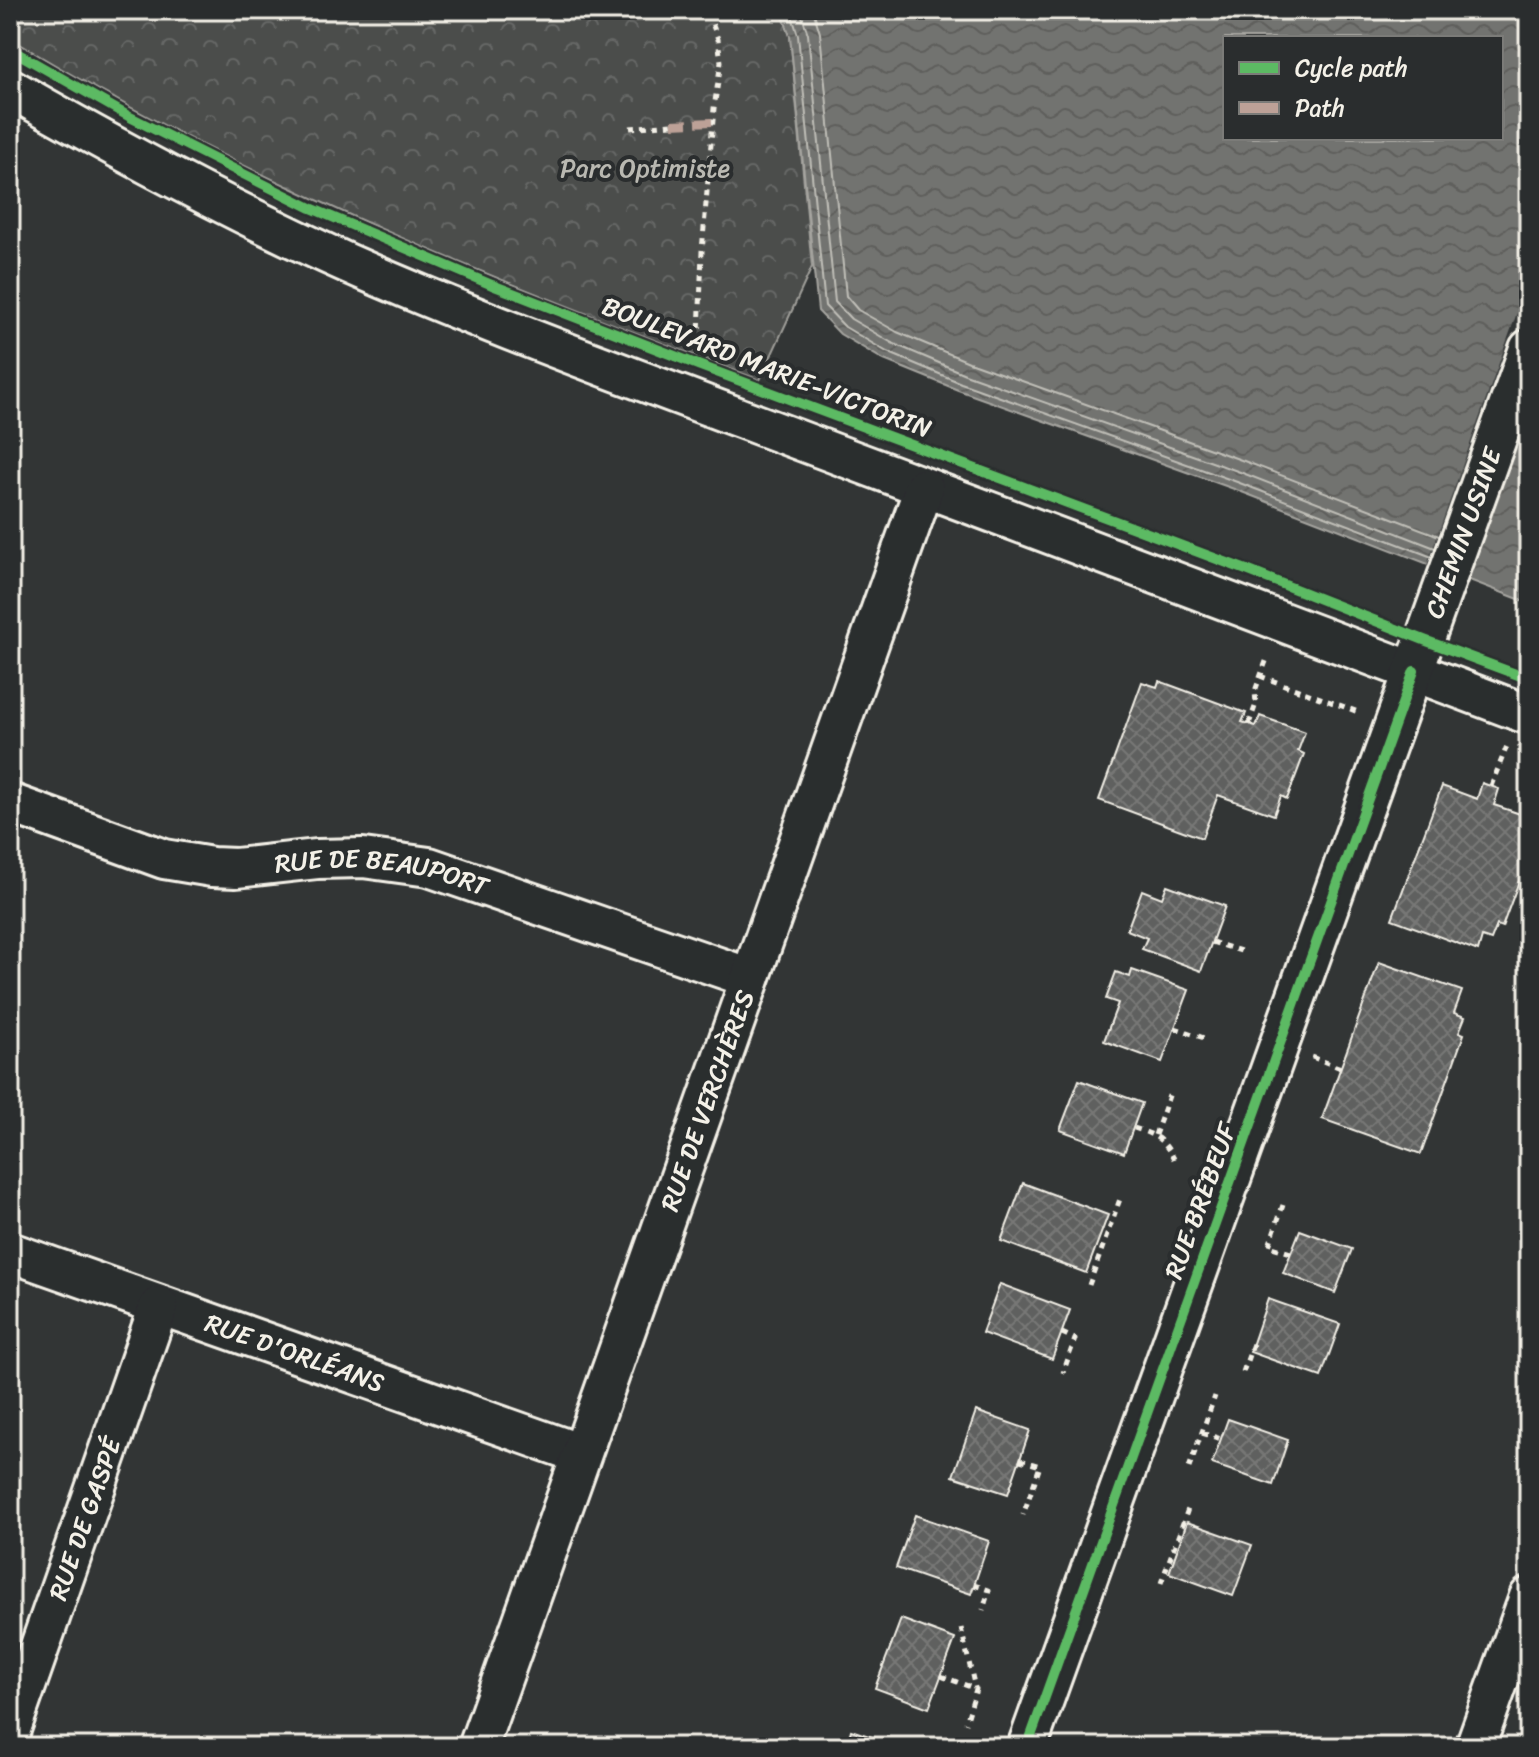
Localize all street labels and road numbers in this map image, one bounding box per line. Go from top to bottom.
street label: BOULEVARD MARIE-VICTORIN [595,283,939,451]
street label: CHEMIN USINE [1411,440,1515,625]
street label: RUE DE BEAUPORT [272,835,497,910]
street label: RUE DE VERCHÈRES [647,983,768,1218]
street label: RUE BRÉBEUF [1151,1115,1250,1285]
street label: RUE D'ORLÉANS [199,1300,391,1406]
street label: RUE DE GASPÉ [35,1429,135,1607]

